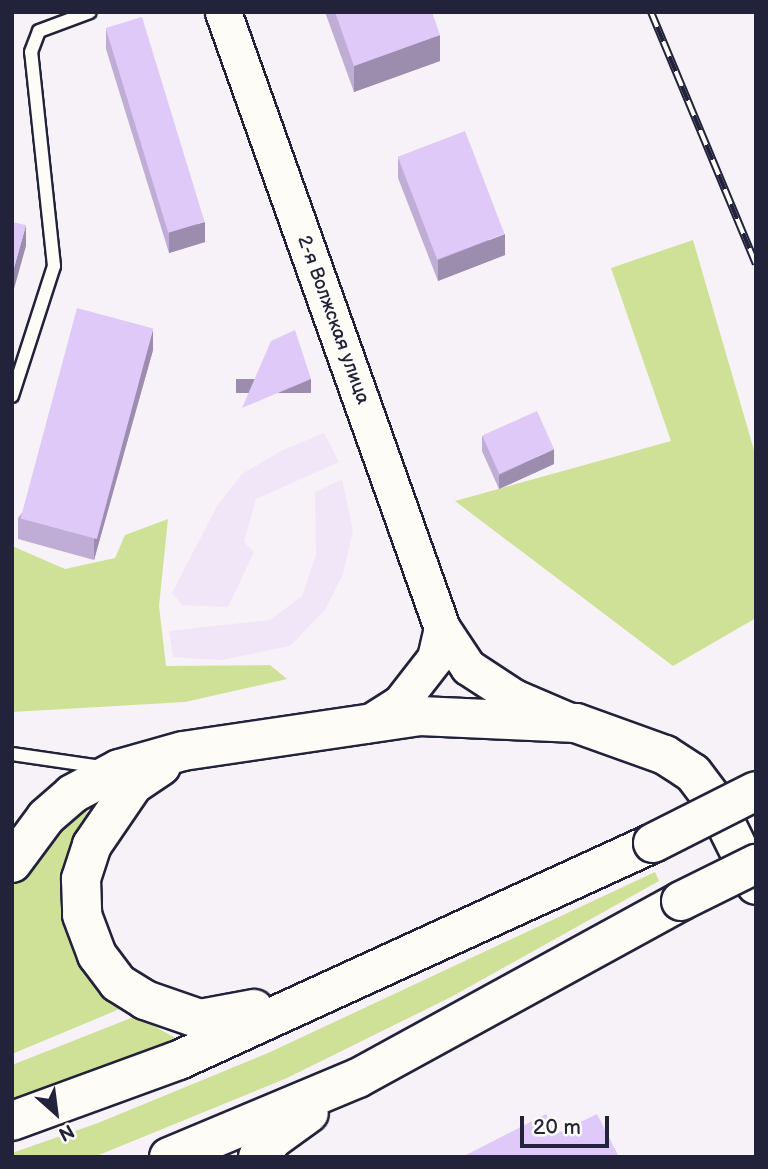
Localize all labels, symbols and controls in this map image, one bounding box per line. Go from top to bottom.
street label: 2-я Волжская улица [292,233,374,407]
north arrow [21,1078,91,1148]
scale bar [523,1102,612,1146]
text: 20 m [533,1115,581,1140]
text: N [54,1118,78,1145]

